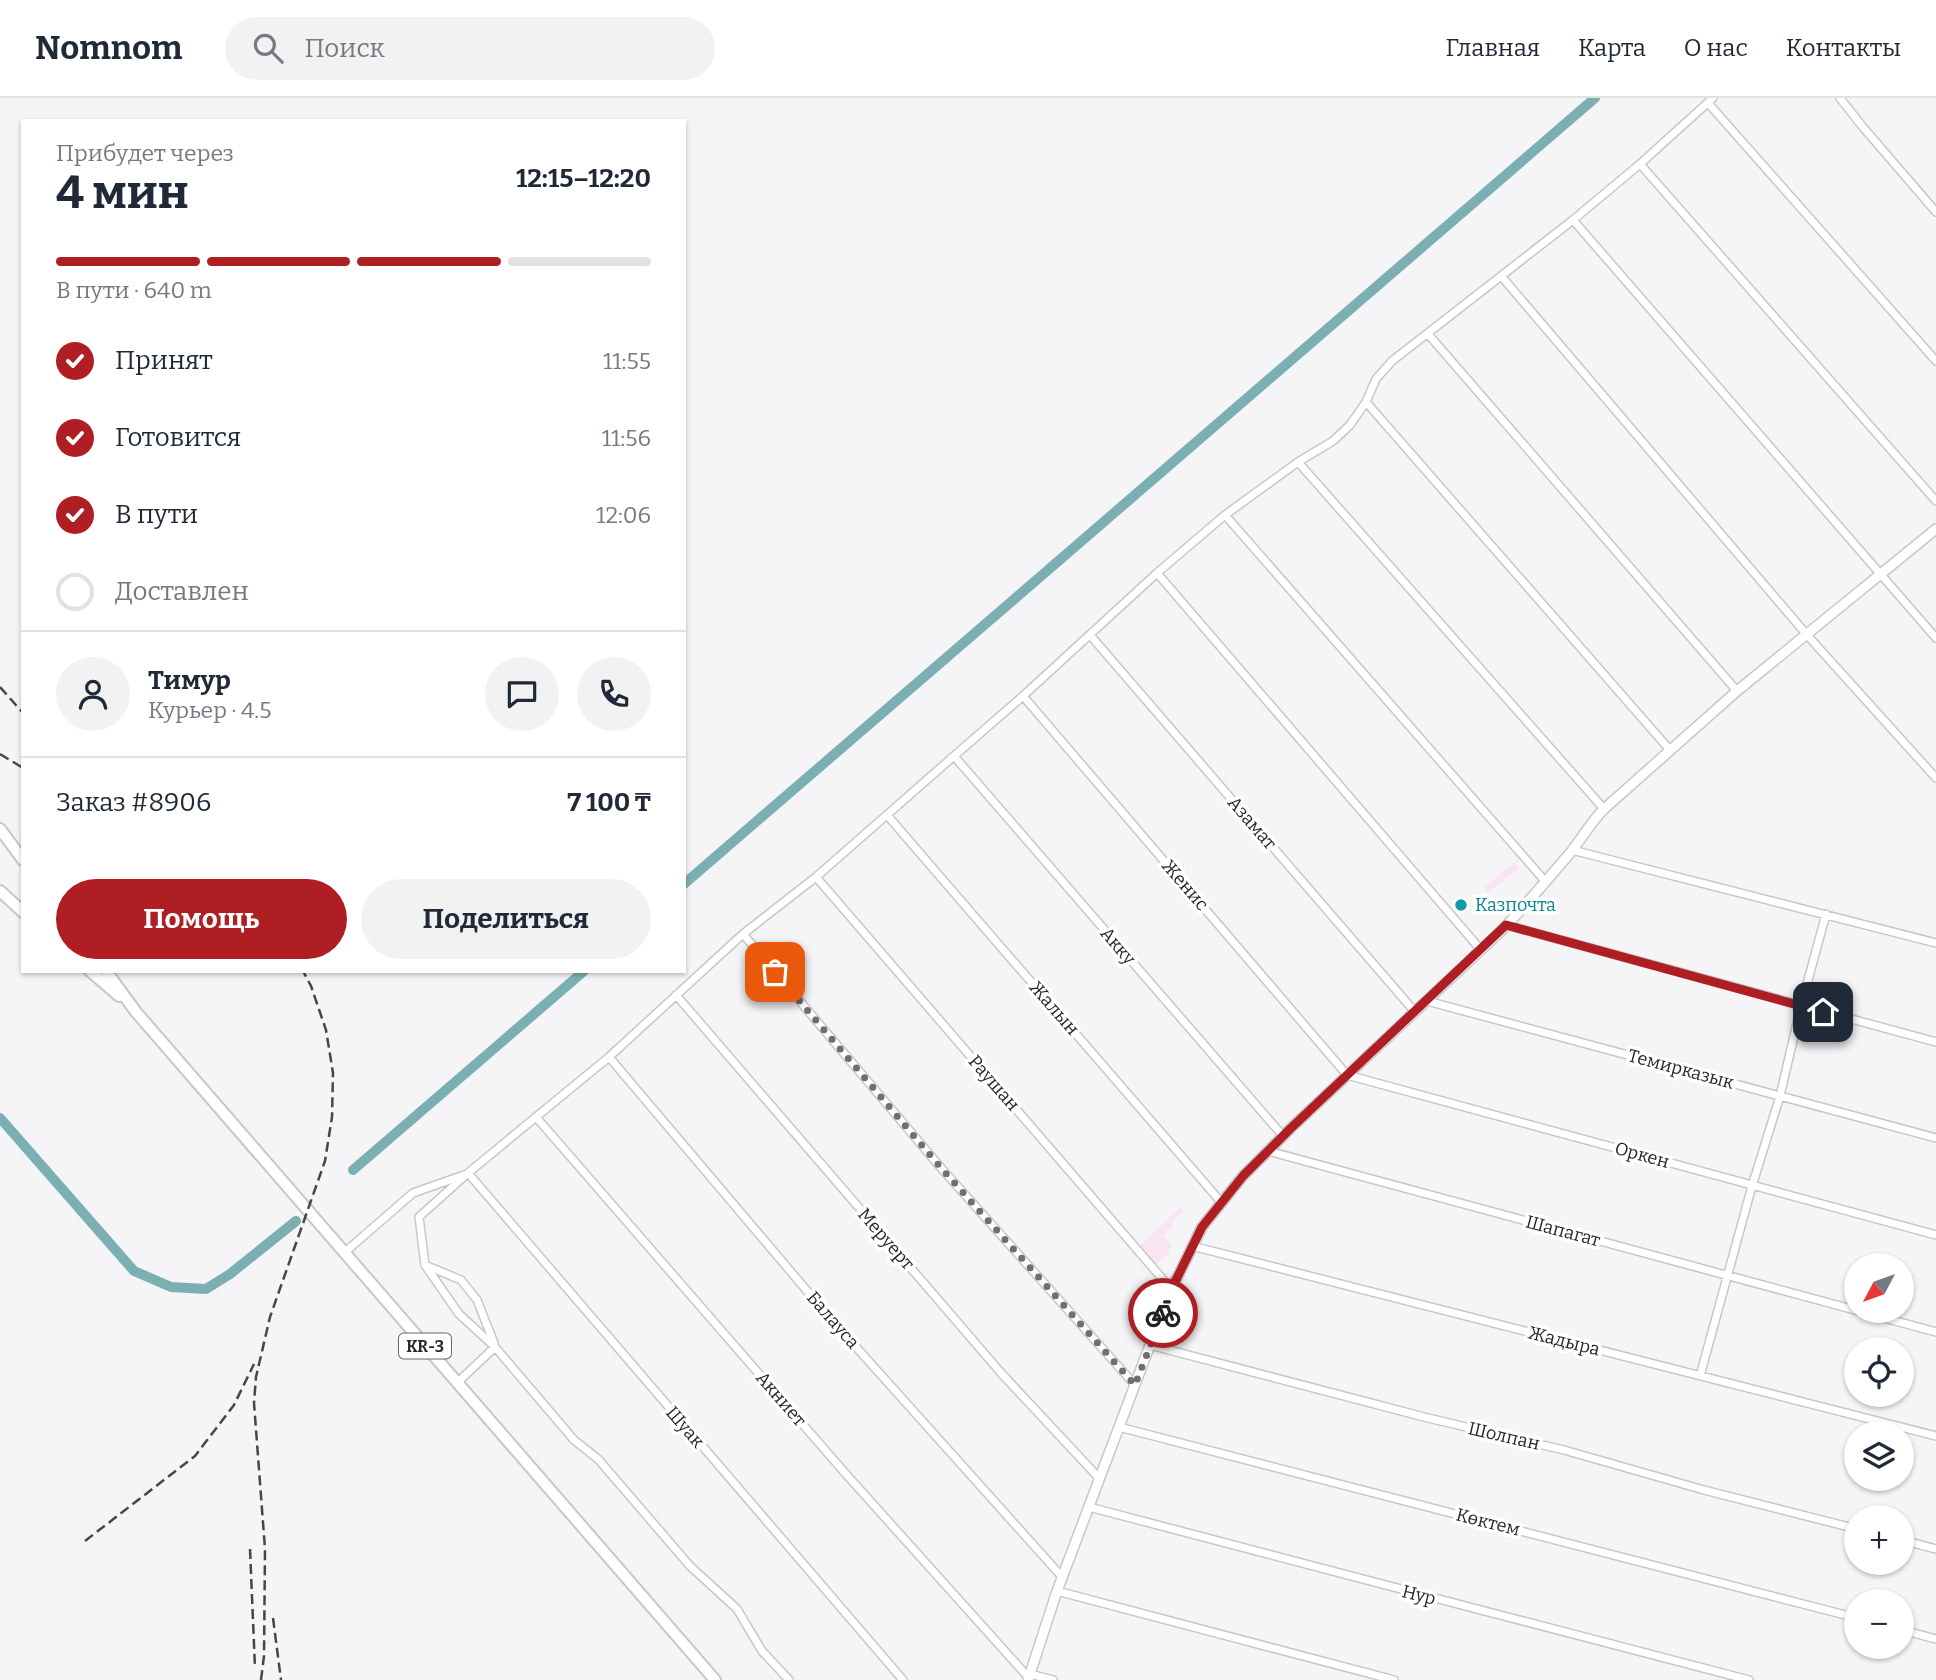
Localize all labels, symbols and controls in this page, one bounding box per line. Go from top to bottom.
search box [225,17,715,80]
text: Nomnom [35,28,183,68]
icon: search [249,29,287,67]
text: Поиск [305,33,385,64]
text: Главная [1445,34,1540,62]
text: Карта [1578,34,1646,62]
text: О нас [1684,34,1748,62]
text: Контакты [1786,34,1901,62]
text: Прибудет через [56,139,234,167]
text: 12:15–12:20 [516,163,651,194]
text: 4 мин [56,165,189,220]
text: В пути · 640 m [56,276,212,304]
icon: check [56,342,94,380]
text: Принят [115,345,213,376]
text: 11:55 [603,347,651,375]
icon: check [56,419,94,457]
text: Готовится [115,422,241,453]
text: 11:56 [602,424,651,452]
icon: check [56,496,94,534]
text: В пути [115,499,198,530]
text: 12:06 [596,501,651,529]
text: Доставлен [115,576,249,607]
button: person [56,657,130,731]
button: chat [485,657,559,731]
button: phone [577,657,651,731]
text: Тимур [148,665,231,696]
text: Курьер · 4.5 [148,696,271,724]
text: Заказ #8906 [56,787,211,818]
text: 7 100 ₸ [567,787,651,818]
street label: Азамат [1223,792,1281,854]
street label: Женис [1157,855,1213,915]
button: Помощь [56,879,347,959]
button: Поделиться [361,879,651,959]
place label: Казпочта [1475,894,1556,916]
marker: Казпочта [1453,897,1469,913]
street label: Акку [1096,923,1141,970]
pin [745,942,805,1002]
icon: bag [756,953,794,991]
street label: Жалын [1024,976,1084,1040]
pin [1793,982,1853,1042]
icon: home [1804,993,1842,1031]
street label: Темирказык [1626,1044,1737,1094]
street label: Раушан [964,1051,1024,1115]
street label: Оркен [1612,1137,1672,1173]
street label: Меруерт [853,1204,919,1274]
street label: Шапагат [1523,1211,1603,1251]
north arrow [1844,1253,1914,1323]
map controls [1844,1253,1914,1659]
courier [1128,1278,1198,1348]
street label: Балауса [802,1287,864,1353]
icon: bike [1144,1294,1182,1332]
street label: Жадыра [1526,1321,1602,1361]
road number: KR-3 [399,1334,451,1358]
button: locate [1844,1337,1914,1407]
street label: Акниет [751,1367,811,1431]
street label: Шуак [661,1402,709,1452]
street label: Шолпан [1466,1417,1542,1455]
button: layers [1844,1421,1914,1491]
street label: Көктем [1454,1503,1522,1541]
button: + [1844,1505,1914,1575]
street label: Нур [1400,1580,1438,1610]
button: − [1844,1589,1914,1659]

